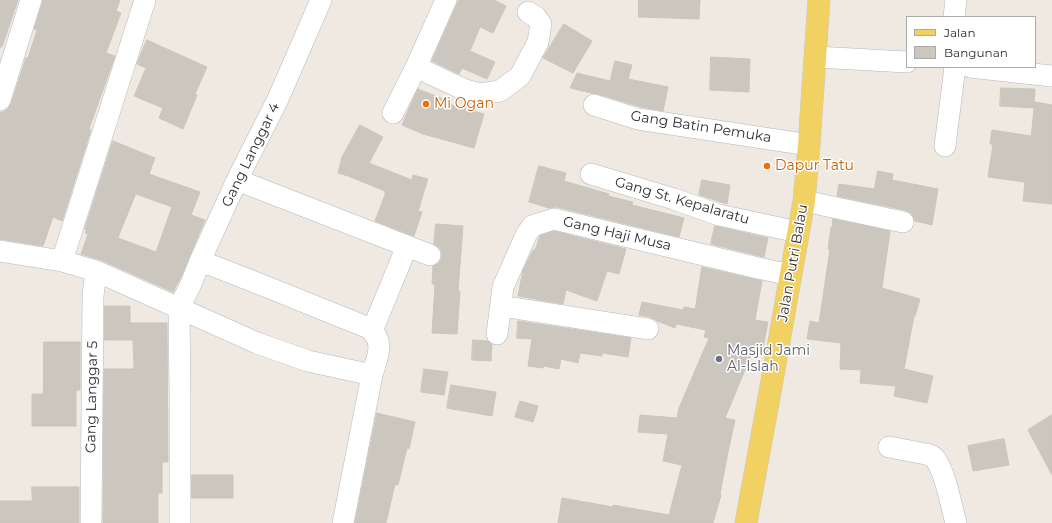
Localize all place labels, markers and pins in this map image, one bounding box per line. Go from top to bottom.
place label: Mi Ogan [434,96,494,112]
marker: Mi Ogan [421,99,431,109]
place label: Dapur Tatu [775,158,854,174]
marker: Dapur Tatu [762,161,772,171]
place label: Masjid Jami Al-Islah [727,343,810,376]
marker: Masjid Jami Al-Islah [714,354,724,364]

